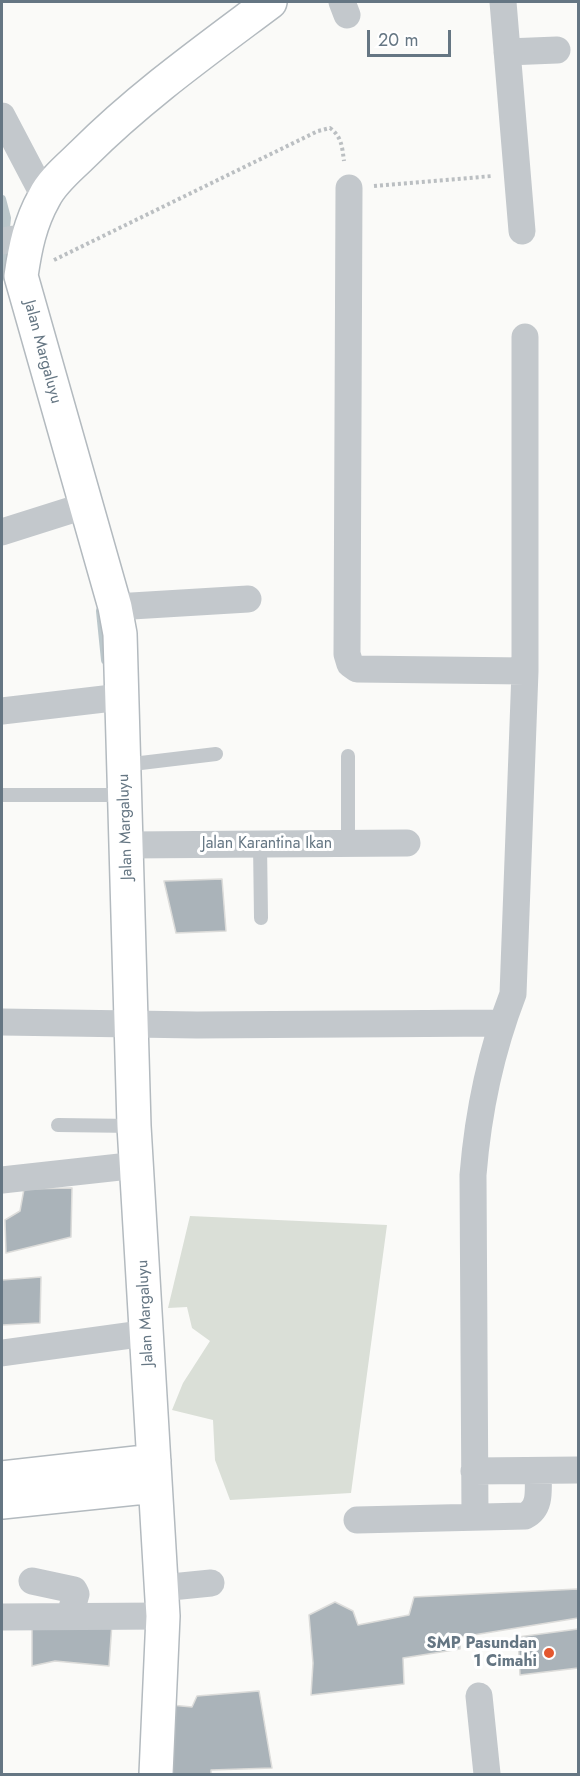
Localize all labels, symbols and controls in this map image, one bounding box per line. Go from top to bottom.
scale bar [370,18,454,56]
text: 20 m [378,27,418,53]
street label: Jalan Margaluyu [19,298,65,406]
street label: Jalan Margaluyu [115,774,137,880]
street label: Jalan Karantina Ikan [202,834,332,854]
street label: Jalan Margaluyu [134,1259,158,1367]
place label: SMP Pasundan 1 Cimahi [426,1634,537,1672]
marker: SMP Pasundan 1 Cimahi [542,1646,556,1660]

